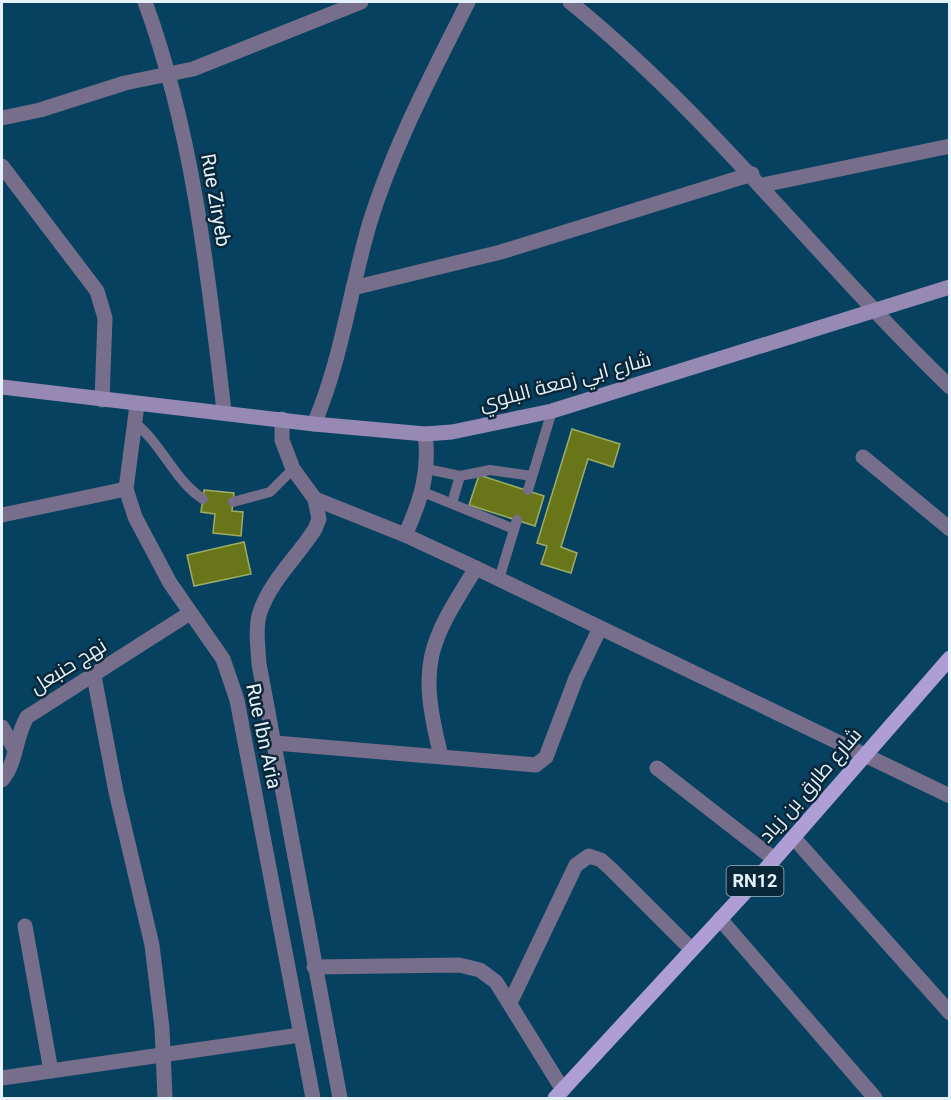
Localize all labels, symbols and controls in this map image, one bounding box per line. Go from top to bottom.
street label: Rue Ziryeb [196,152,236,248]
street label: شارع ابي زمعة البلوي [477,347,655,419]
street label: نهج حنبعل [25,633,112,701]
street label: Rue Ibn Aria [241,681,287,791]
street label: شارع طارق بن زياد [754,723,868,849]
road number: RN12 [726,866,783,896]

